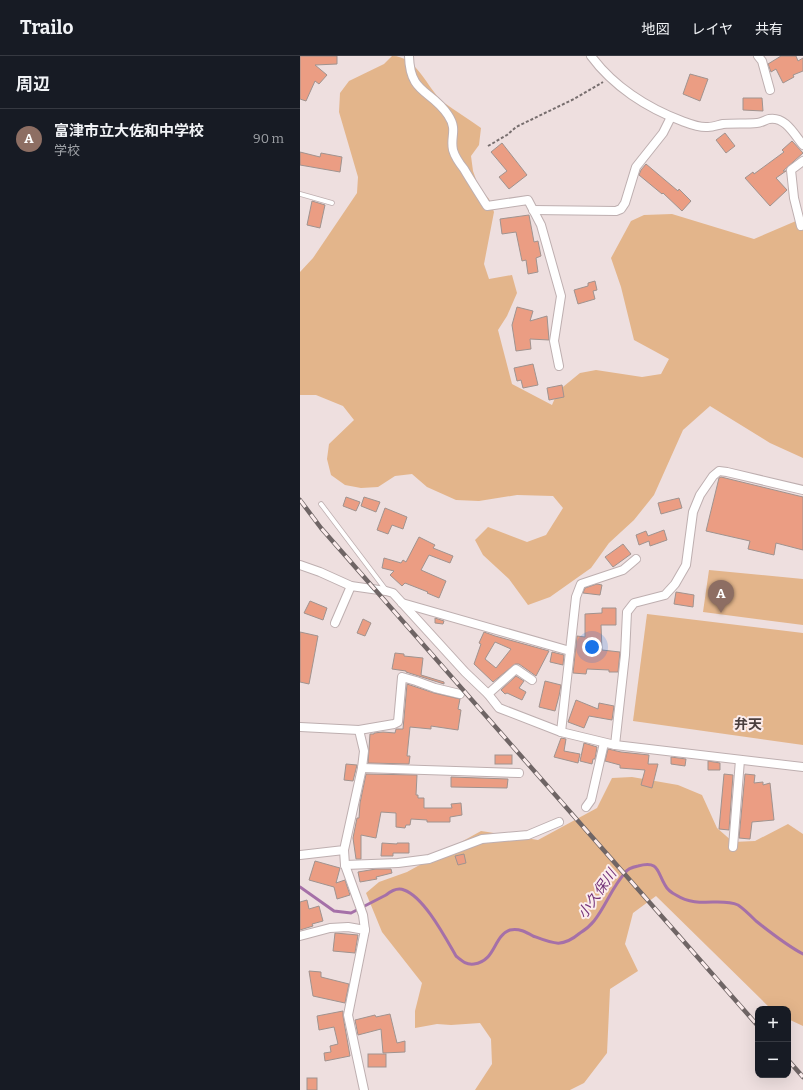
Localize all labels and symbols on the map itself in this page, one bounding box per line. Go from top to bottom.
pin: A [708,580,734,613]
your location [582,637,602,657]
district label: 弁天 [734,716,762,733]
water label: 小久保川 [574,865,621,922]

